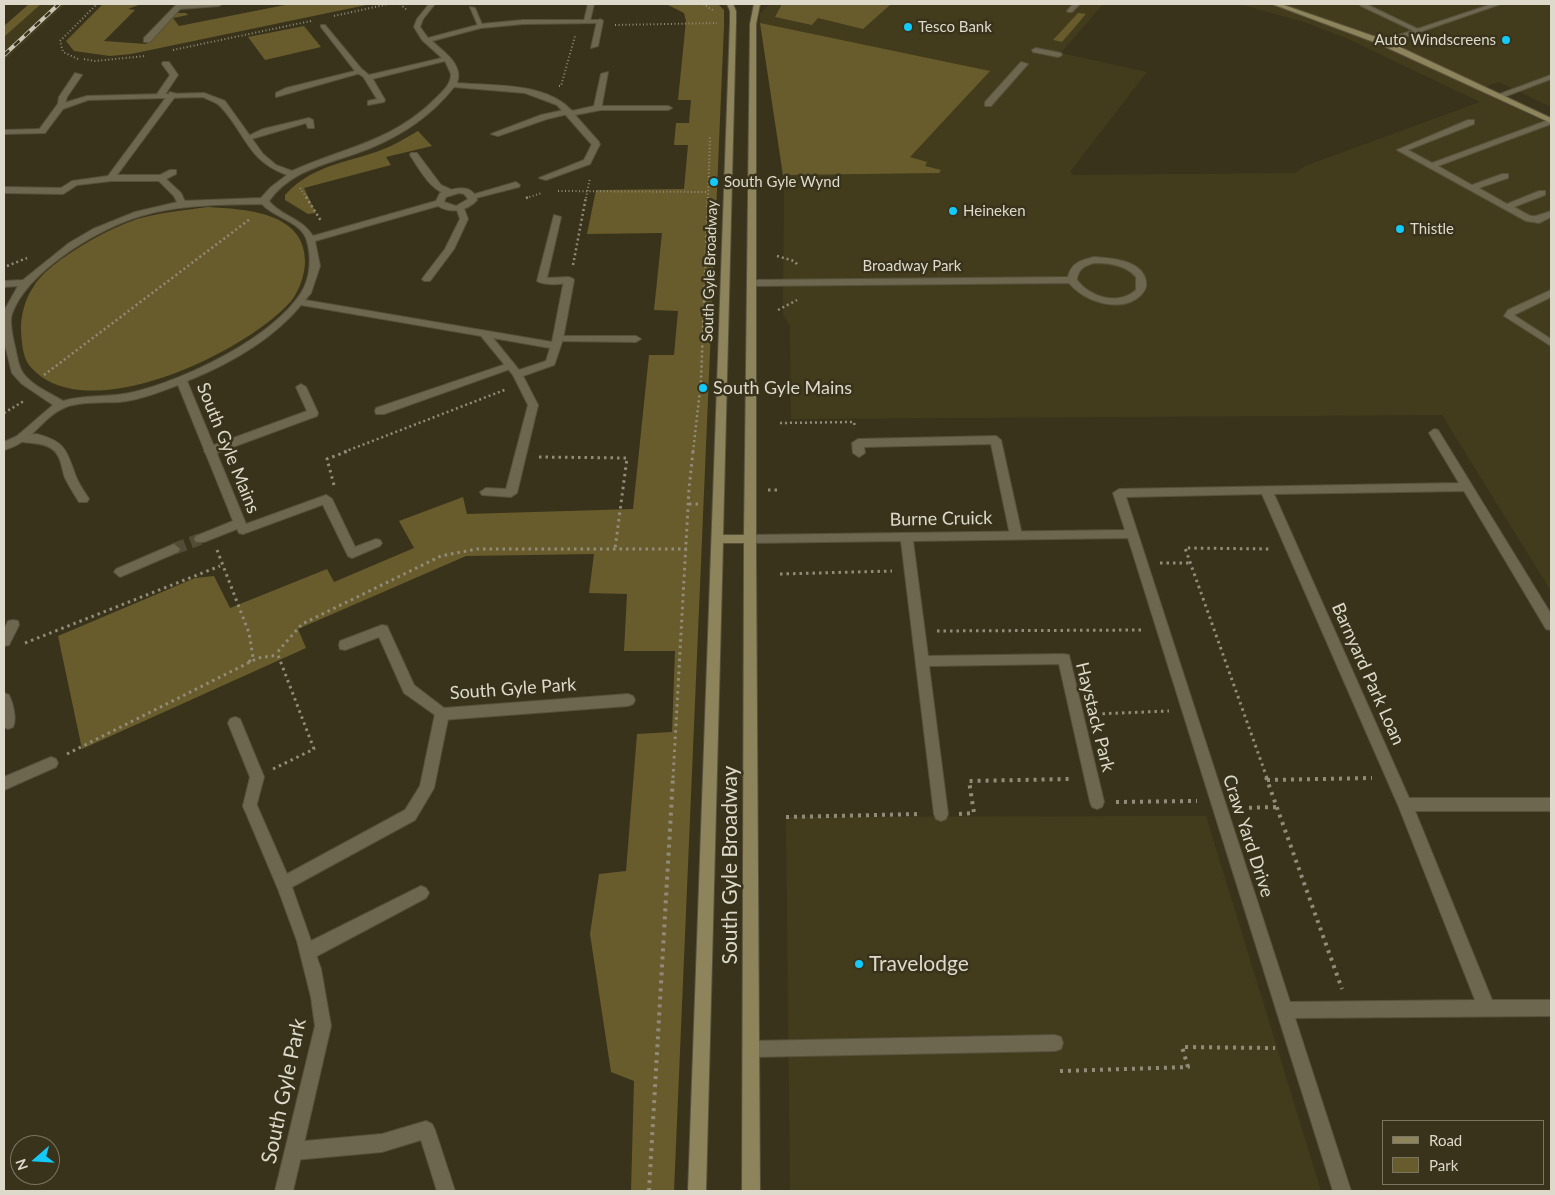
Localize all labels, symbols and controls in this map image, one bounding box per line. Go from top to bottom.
place label: Tesco Bank [918,18,992,36]
marker: Tesco Bank [902,21,914,33]
place label: Auto Windscreens [1375,31,1496,49]
marker: Auto Windscreens [1500,34,1512,46]
place label: South Gyle Wynd [724,173,840,191]
marker: South Gyle Wynd [708,176,720,188]
street label: South Gyle Broadway [699,200,721,342]
place label: Heineken [963,202,1026,220]
marker: Heineken [947,205,959,217]
place label: Thistle [1410,220,1454,238]
marker: Thistle [1394,223,1406,235]
street label: Broadway Park [863,257,961,275]
place label: South Gyle Mains [713,377,852,399]
street label: South Gyle Mains [192,379,264,517]
marker: South Gyle Mains [697,382,709,394]
street label: Burne Cruick [889,507,993,531]
street label: Barnyard Park Loan [1327,600,1409,748]
street label: Haystack Park [1071,660,1119,774]
street label: South Gyle Park [449,674,577,704]
street label: South Gyle Broadway [717,766,743,964]
street label: Craw Yard Drive [1218,772,1278,900]
place label: Travelodge [869,951,969,977]
marker: Travelodge [853,958,865,970]
street label: South Gyle Park [256,1016,312,1166]
legend [1382,1120,1545,1185]
text: Road [1429,1131,1462,1149]
north arrow [10,1135,60,1185]
text: Park [1429,1156,1458,1174]
text: N [11,1157,31,1173]

